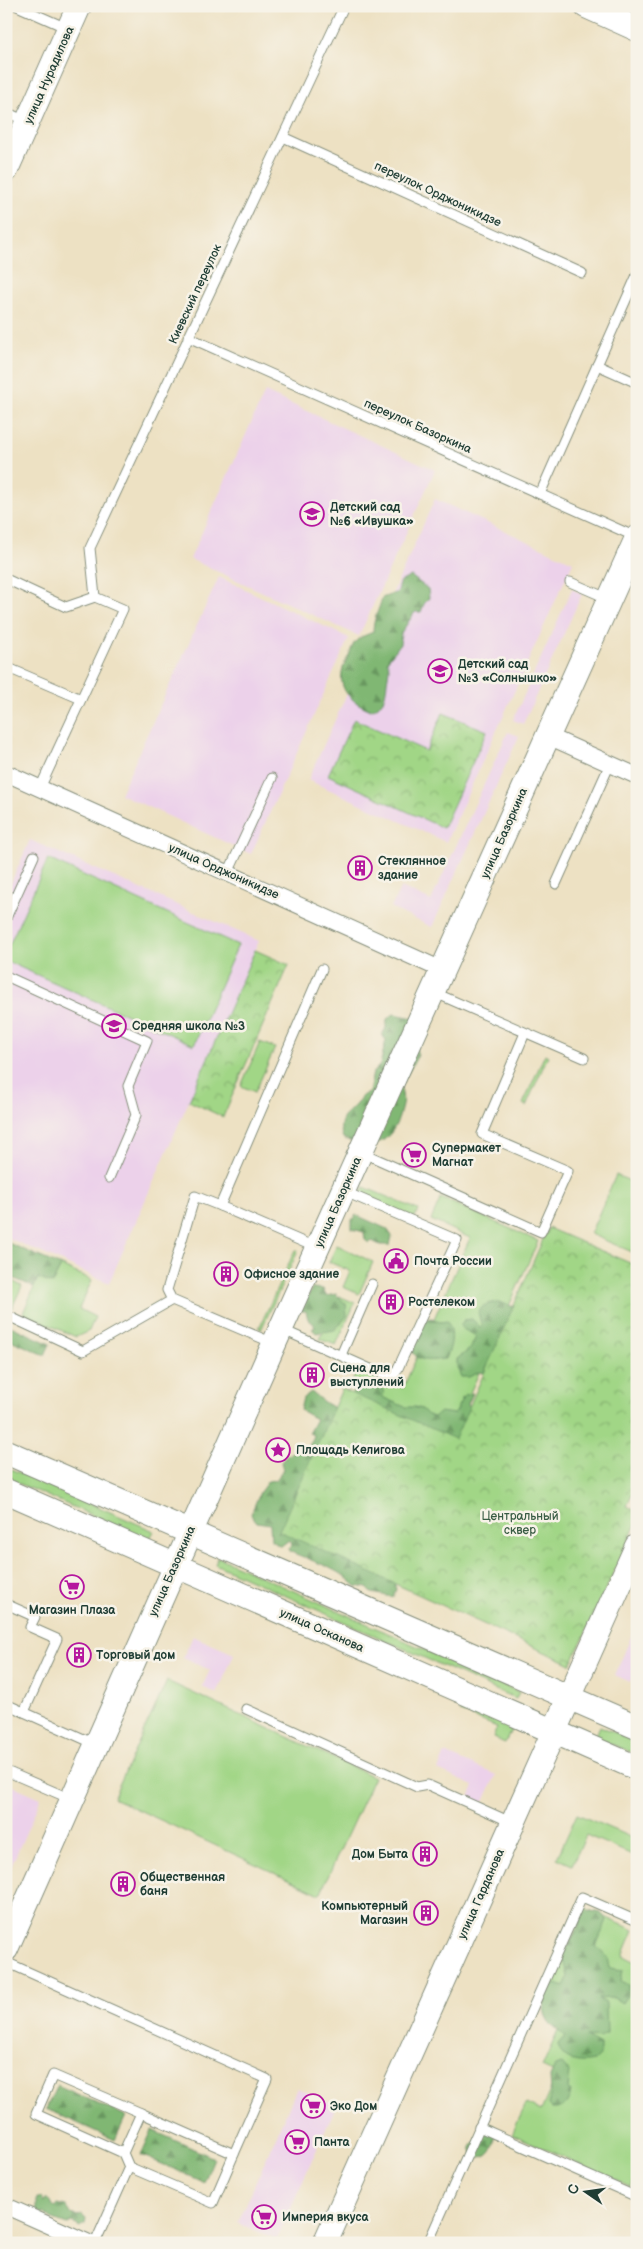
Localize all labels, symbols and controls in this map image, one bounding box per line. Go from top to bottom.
street label: улица Нурадилова [21,24,78,126]
street label: переулок Орджоникидзе [372,158,504,231]
street label: Киевский переулок [166,241,225,347]
street label: переулок Базоркина [362,396,474,457]
place label: Детский сад №6 «Ивушка» [330,500,414,529]
school or university icon: Детский сад №6 «Ивушка» [299,501,325,527]
place label: Детский сад №3 «Солнышко» [458,657,557,686]
school or university icon: Детский сад №3 «Солнышко» [427,658,453,684]
street label: улица Базоркина [478,786,531,881]
street label: улица Орджоникидзе [166,840,282,903]
place label: Стеклянное здание [378,854,446,883]
building icon: Стеклянное здание [347,855,373,881]
school or university icon: Средняя школа №3 [101,1013,127,1039]
place label: Средняя школа №3 [132,1019,245,1034]
place label: Супермакет Магнат [432,1141,501,1170]
supermarket icon: Супермакет Магнат [401,1142,427,1168]
street label: улица Базоркина [312,1155,365,1250]
public building icon: Почта России [383,1248,409,1274]
place label: Почта России [414,1254,492,1269]
building icon: Офисное здание [213,1261,239,1287]
place label: Офисное здание [244,1267,339,1282]
building icon: Ростелеком [378,1289,404,1315]
place label: Ростелеком [408,1295,475,1310]
place label: Сцена для выступлений [330,1361,404,1390]
building icon: Сцена для выступлений [299,1362,325,1388]
place icon: Площадь Келигова [265,1437,291,1463]
place label: Площадь Келигова [296,1443,406,1458]
park label: Центральный сквер [481,1509,559,1538]
street label: улица Базоркина [146,1524,199,1619]
supermarket icon: Магазин Плаза [59,1574,85,1600]
place label: Магазин Плаза [29,1603,116,1618]
street label: улица Осканова [277,1605,366,1656]
building icon: Торговый дом [66,1642,92,1668]
place label: Торговый дом [96,1648,175,1663]
building icon: Дом Быта [412,1841,438,1867]
place label: Дом Быта [352,1847,409,1862]
street label: улица Гарданова [455,1847,508,1942]
place label: Общественная баня [140,1870,225,1899]
building icon: Общественная баня [110,1871,136,1897]
place label: Компьютерный Магазин [321,1899,408,1928]
building icon: Компьютерный Магазин [413,1900,439,1926]
supermarket icon: Эко Дом [300,2093,326,2119]
place label: Эко Дом [330,2099,377,2114]
supermarket icon: Панта [284,2129,310,2155]
place label: Панта [314,2135,350,2150]
north arrow [560,2166,610,2216]
text: С [564,2182,583,2196]
supermarket icon: Империя вкуса [251,2204,277,2230]
place label: Империя вкуса [282,2210,370,2225]

